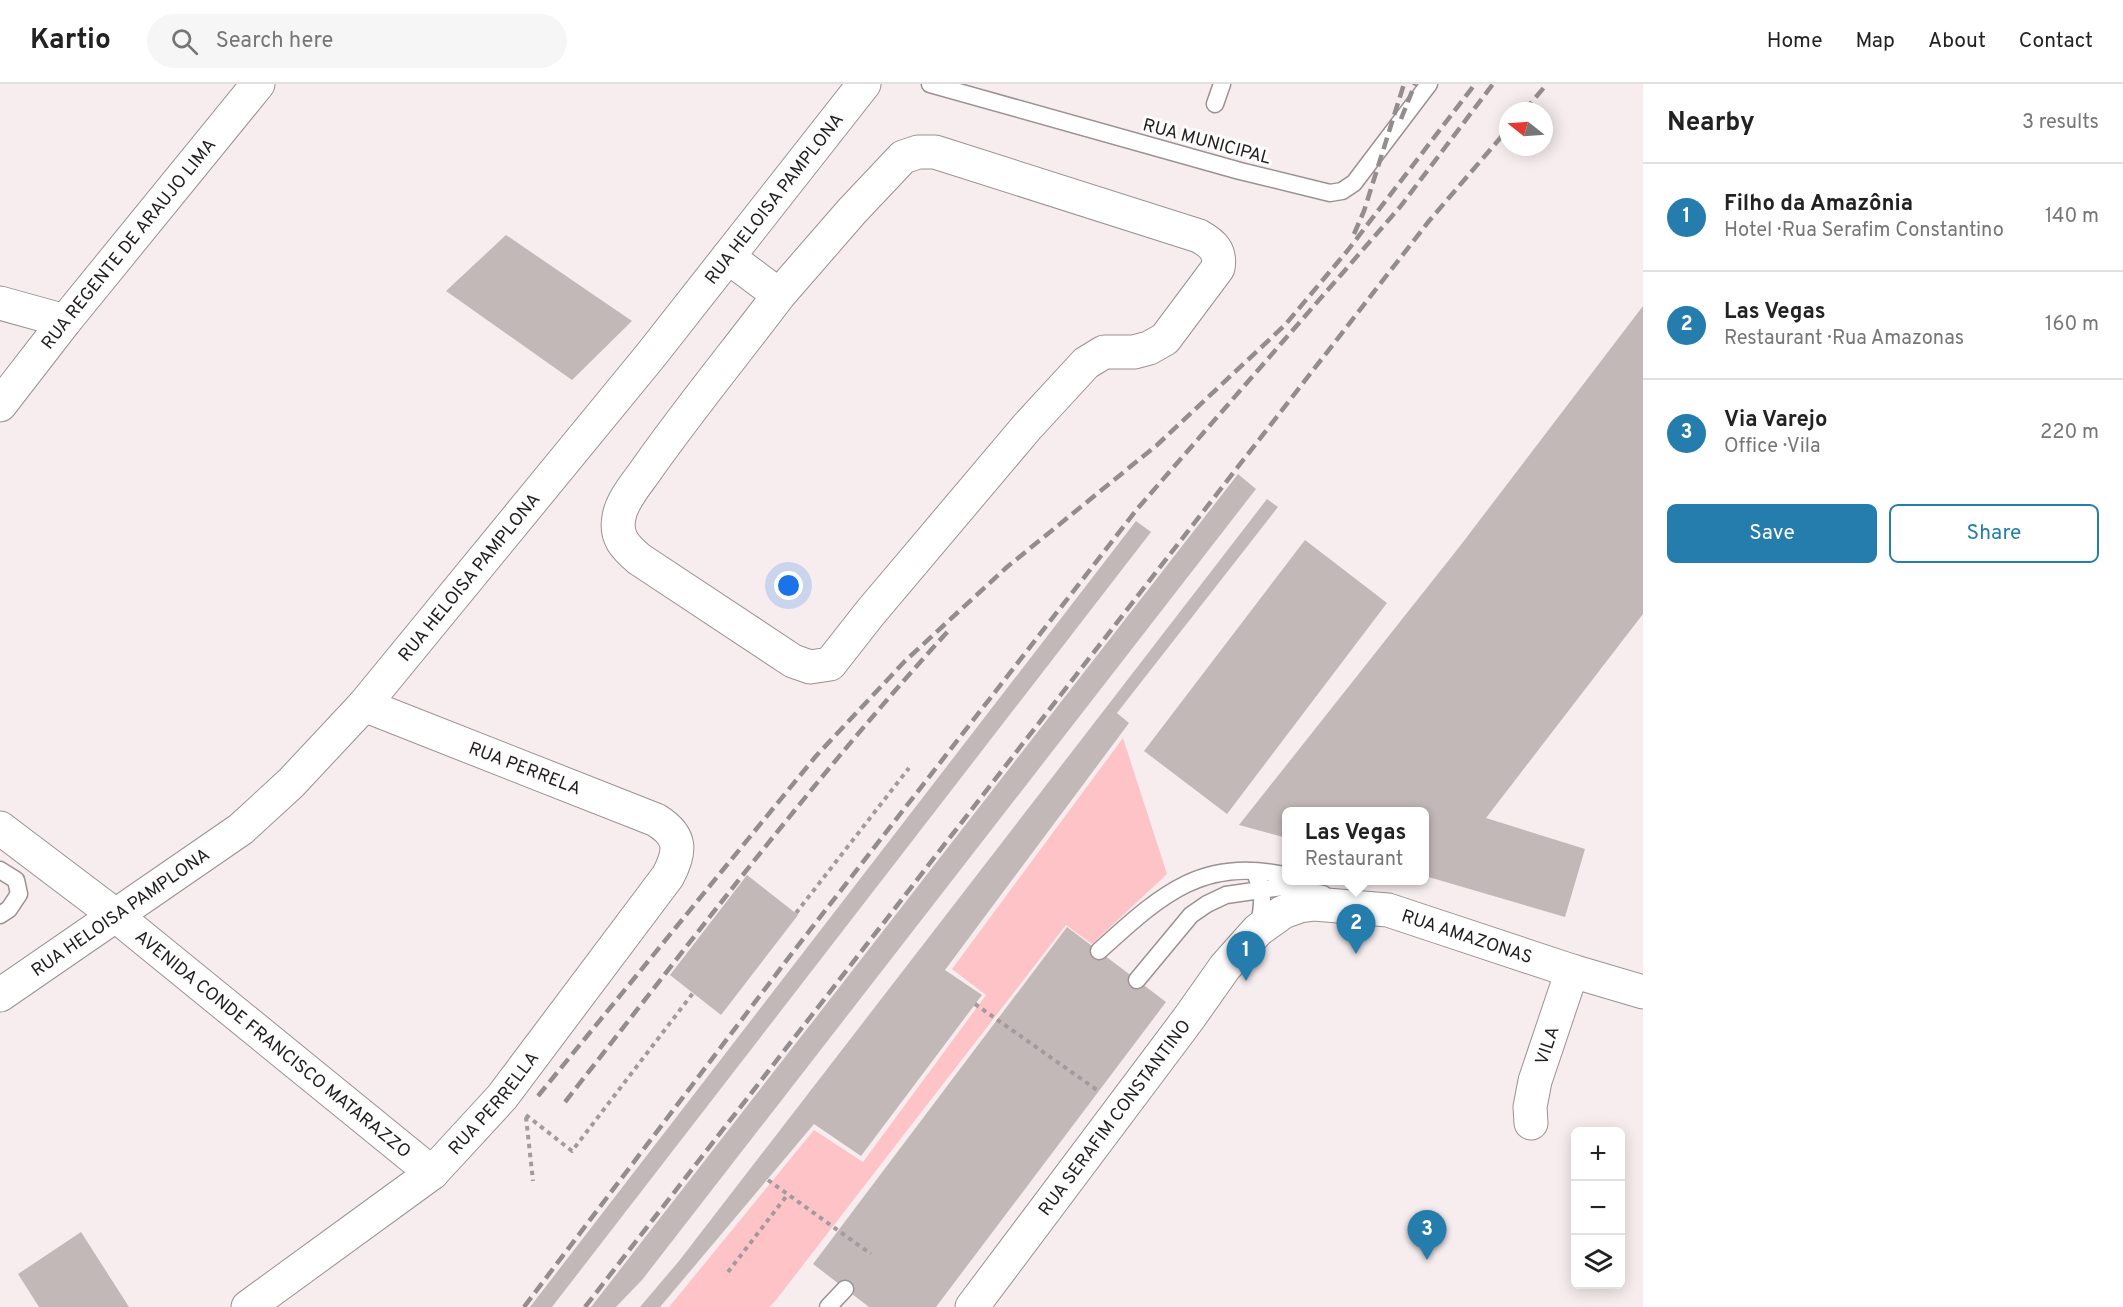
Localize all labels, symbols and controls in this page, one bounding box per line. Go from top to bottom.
search box [147,14,567,68]
text: Kartio [30,23,111,59]
icon: search [168,25,201,58]
text: Search here [216,28,333,55]
text: Home [1767,28,1823,55]
text: Map [1856,28,1895,55]
text: About [1928,28,1986,55]
text: Contact [2019,28,2093,55]
north arrow [1499,102,1553,156]
text: Nearby [1667,107,1755,140]
street label: RUA HELOISA PAMPLONA [701,109,850,290]
text: 3 results [2022,110,2099,136]
street label: RUA MUNICIPAL [1140,114,1273,171]
street label: RUA REGENTE DE ARAUJO LIMA [37,134,222,355]
text: Filho da Amazônia [1724,191,1913,218]
text: 1 [1683,204,1691,230]
text: 140 m [2045,204,2099,230]
text: Hotel · Rua Serafim Constantino [1724,218,2004,244]
text: Las Vegas [1724,299,1826,326]
text: 2 [1680,312,1693,338]
text: 160 m [2045,312,2099,338]
text: Restaurant · Rua Amazonas [1724,326,1964,352]
text: Via Varejo [1724,407,1827,434]
text: 3 [1681,420,1693,446]
text: 220 m [2040,420,2099,446]
text: Office · Vila [1724,434,1821,460]
street label: RUA HELOISA PAMPLONA [394,489,546,667]
button: Save [1667,504,1877,563]
button: Share [1889,504,2099,563]
your location [774,571,803,600]
street label: RUA PERRELA [465,737,584,801]
popup [1282,807,1429,885]
text: Las Vegas [1305,820,1406,847]
street label: RUA HELOISA PAMPLONA [27,844,215,983]
text: Restaurant [1305,847,1403,873]
pin: 2 [1336,904,1376,954]
street label: RUA AMAZONAS [1398,905,1535,970]
street label: AVENIDA CONDE FRANCISCO MATARAZZO [130,926,415,1164]
pin: 1 [1226,932,1266,981]
street label: RUA SERAFIM CONSTANTINO [1034,1016,1197,1221]
street label: VILA [1531,1024,1566,1068]
street label: RUA PERRELLA [444,1048,545,1160]
map controls [1571,1127,1625,1289]
button: + [1571,1127,1625,1181]
button: − [1571,1181,1625,1235]
pin: 3 [1408,1210,1446,1260]
button: layers [1571,1235,1625,1289]

